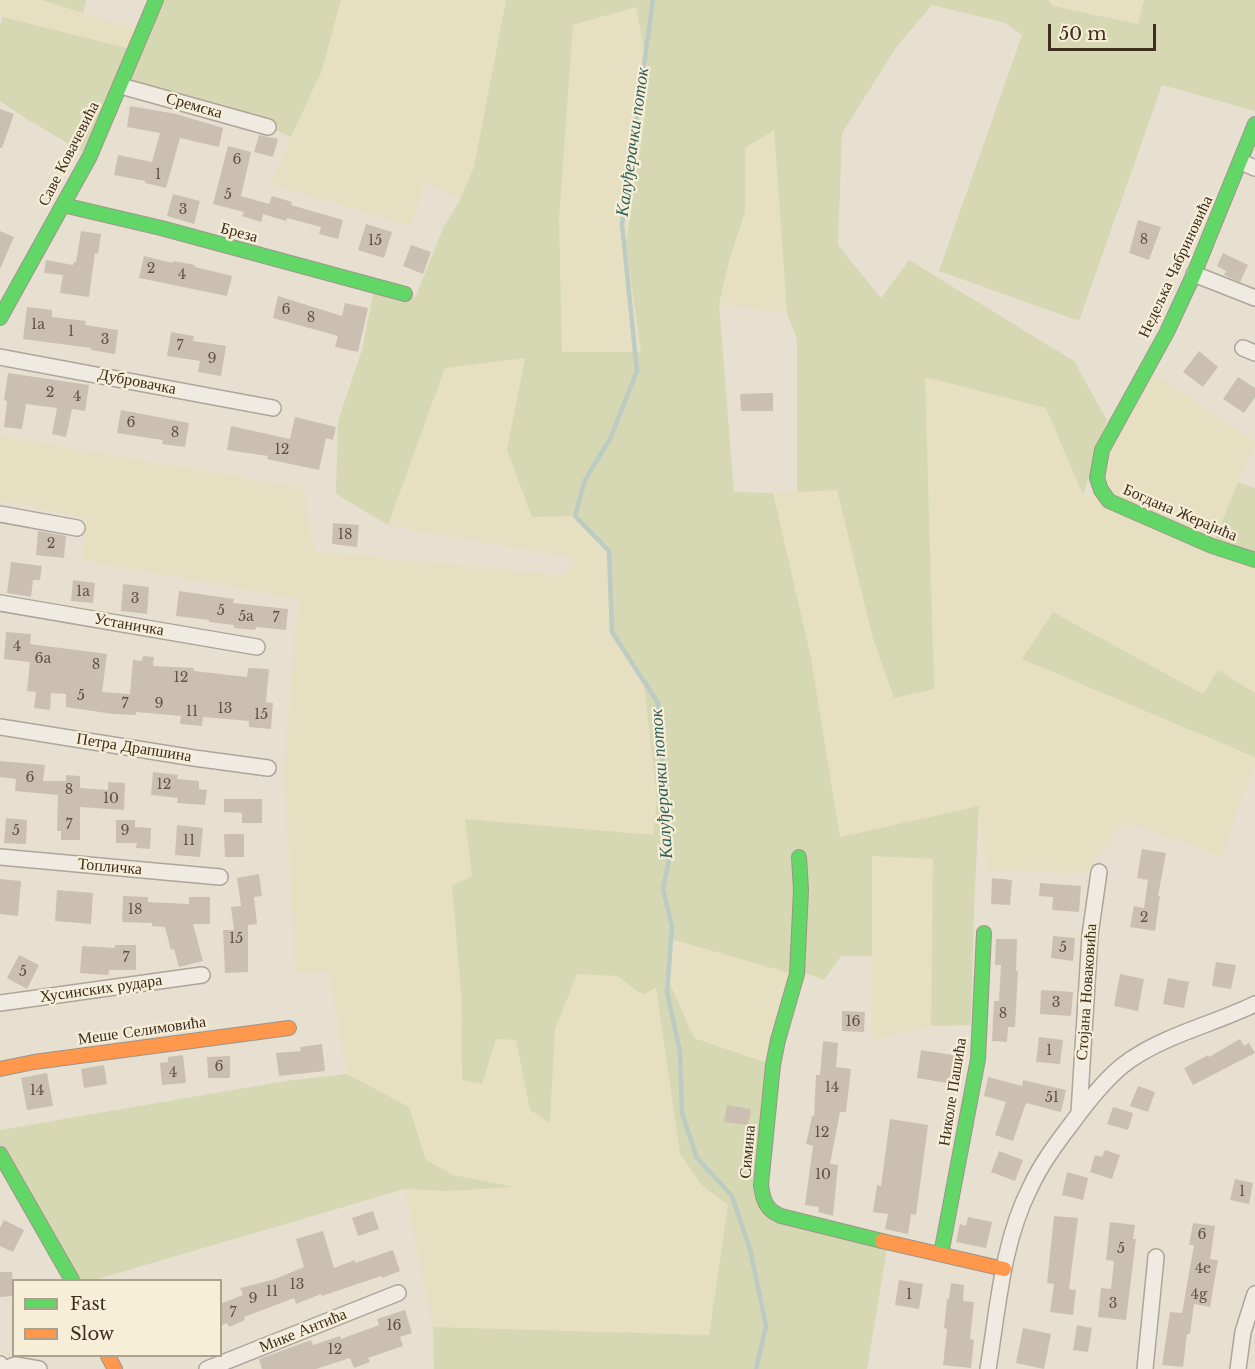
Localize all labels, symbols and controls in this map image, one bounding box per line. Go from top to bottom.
scale bar [1051,12,1159,50]
text: 50 m [1059,23,1107,45]
water label: Калуђерачки поток [612,66,654,218]
street label: Сремска [164,89,224,123]
street label: Саве Ковачевића [34,98,104,210]
house number: 6 [232,152,242,168]
house number: 1 [155,167,161,183]
house number: 5 [224,187,232,203]
street label: Недељка Чабриновића [1135,193,1217,341]
house number: 3 [179,202,187,218]
street label: Бреза [218,219,260,247]
house number: 8 [1140,232,1148,248]
house number: 15 [368,233,382,249]
house number: 2 [147,261,155,277]
house number: 4 [178,267,186,283]
house number: 6 [281,302,291,318]
house number: 8 [307,310,315,326]
house number: 1a [31,317,45,333]
house number: 1 [68,324,74,340]
house number: 3 [101,332,109,348]
house number: 7 [176,338,184,354]
house number: 9 [207,351,217,367]
street label: Дубровачка [96,365,178,399]
house number: 2 [46,385,54,401]
house number: 4 [73,389,81,405]
house number: 6 [126,415,136,431]
house number: 8 [171,425,179,441]
house number: 12 [275,442,289,458]
street label: Богдана Жерајића [1120,480,1240,546]
house number: 18 [338,527,352,543]
house number: 2 [47,536,55,552]
house number: 1a [76,584,90,600]
house number: 3 [131,591,139,607]
house number: 5 [217,603,225,619]
street label: Устаничка [93,609,165,641]
house number: 5a [238,609,254,625]
house number: 7 [272,610,280,626]
house number: 4 [13,639,21,655]
house number: 6a [35,651,51,667]
house number: 8 [92,657,100,673]
house number: 12 [174,670,188,686]
house number: 5 [77,688,85,704]
house number: 7 [121,696,129,712]
house number: 9 [154,696,164,712]
house number: 13 [218,701,232,717]
house number: 11 [186,704,198,720]
house number: 15 [254,707,268,723]
water label: Калуђерачки поток [646,708,678,860]
street label: Петра Драпшина [75,729,193,767]
house number: 6 [25,770,35,786]
house number: 12 [157,777,171,793]
house number: 8 [65,782,73,798]
house number: 10 [103,791,119,807]
house number: 7 [65,817,73,833]
house number: 5 [12,823,20,839]
house number: 9 [120,823,130,839]
house number: 11 [183,833,195,849]
street label: Топличка [77,855,143,879]
house number: 18 [128,902,142,918]
house number: 2 [1140,910,1148,926]
street label: Стојана Новаковића [1073,923,1101,1061]
house number: 15 [229,931,243,947]
house number: 5 [1059,940,1067,956]
house number: 7 [122,950,130,966]
house number: 5 [19,964,27,980]
street label: Хусинских рудара [39,971,163,1007]
house number: 3 [1052,995,1060,1011]
house number: 8 [999,1006,1007,1022]
street label: Меше Селимовића [77,1013,207,1049]
house number: 16 [845,1014,861,1030]
street label: Николе Пашића [935,1037,971,1147]
house number: 1 [1046,1043,1052,1059]
house number: 6 [214,1059,224,1075]
house number: 4 [169,1065,177,1081]
house number: 14 [825,1080,839,1096]
house number: 14 [30,1083,44,1099]
house number: 51 [1045,1090,1059,1106]
street label: Симина [736,1124,760,1180]
house number: 12 [815,1125,829,1141]
house number: 10 [815,1167,831,1183]
house number: 1 [1239,1184,1245,1200]
house number: 6 [1197,1227,1207,1243]
house number: 5 [1117,1241,1125,1257]
house number: 4e [1195,1261,1211,1277]
house number: 13 [290,1277,304,1293]
legend [12,1279,222,1357]
house number: 11 [266,1284,278,1300]
house number: 1 [906,1287,912,1303]
house number: 4g [1191,1287,1207,1303]
house number: 9 [248,1291,258,1307]
text: Fast [70,1293,106,1315]
house number: 3 [1109,1296,1117,1312]
house number: 7 [229,1305,237,1321]
street label: Мике Антића [256,1305,350,1357]
house number: 16 [386,1318,402,1334]
text: Slow [70,1323,114,1345]
house number: 12 [328,1342,342,1358]

